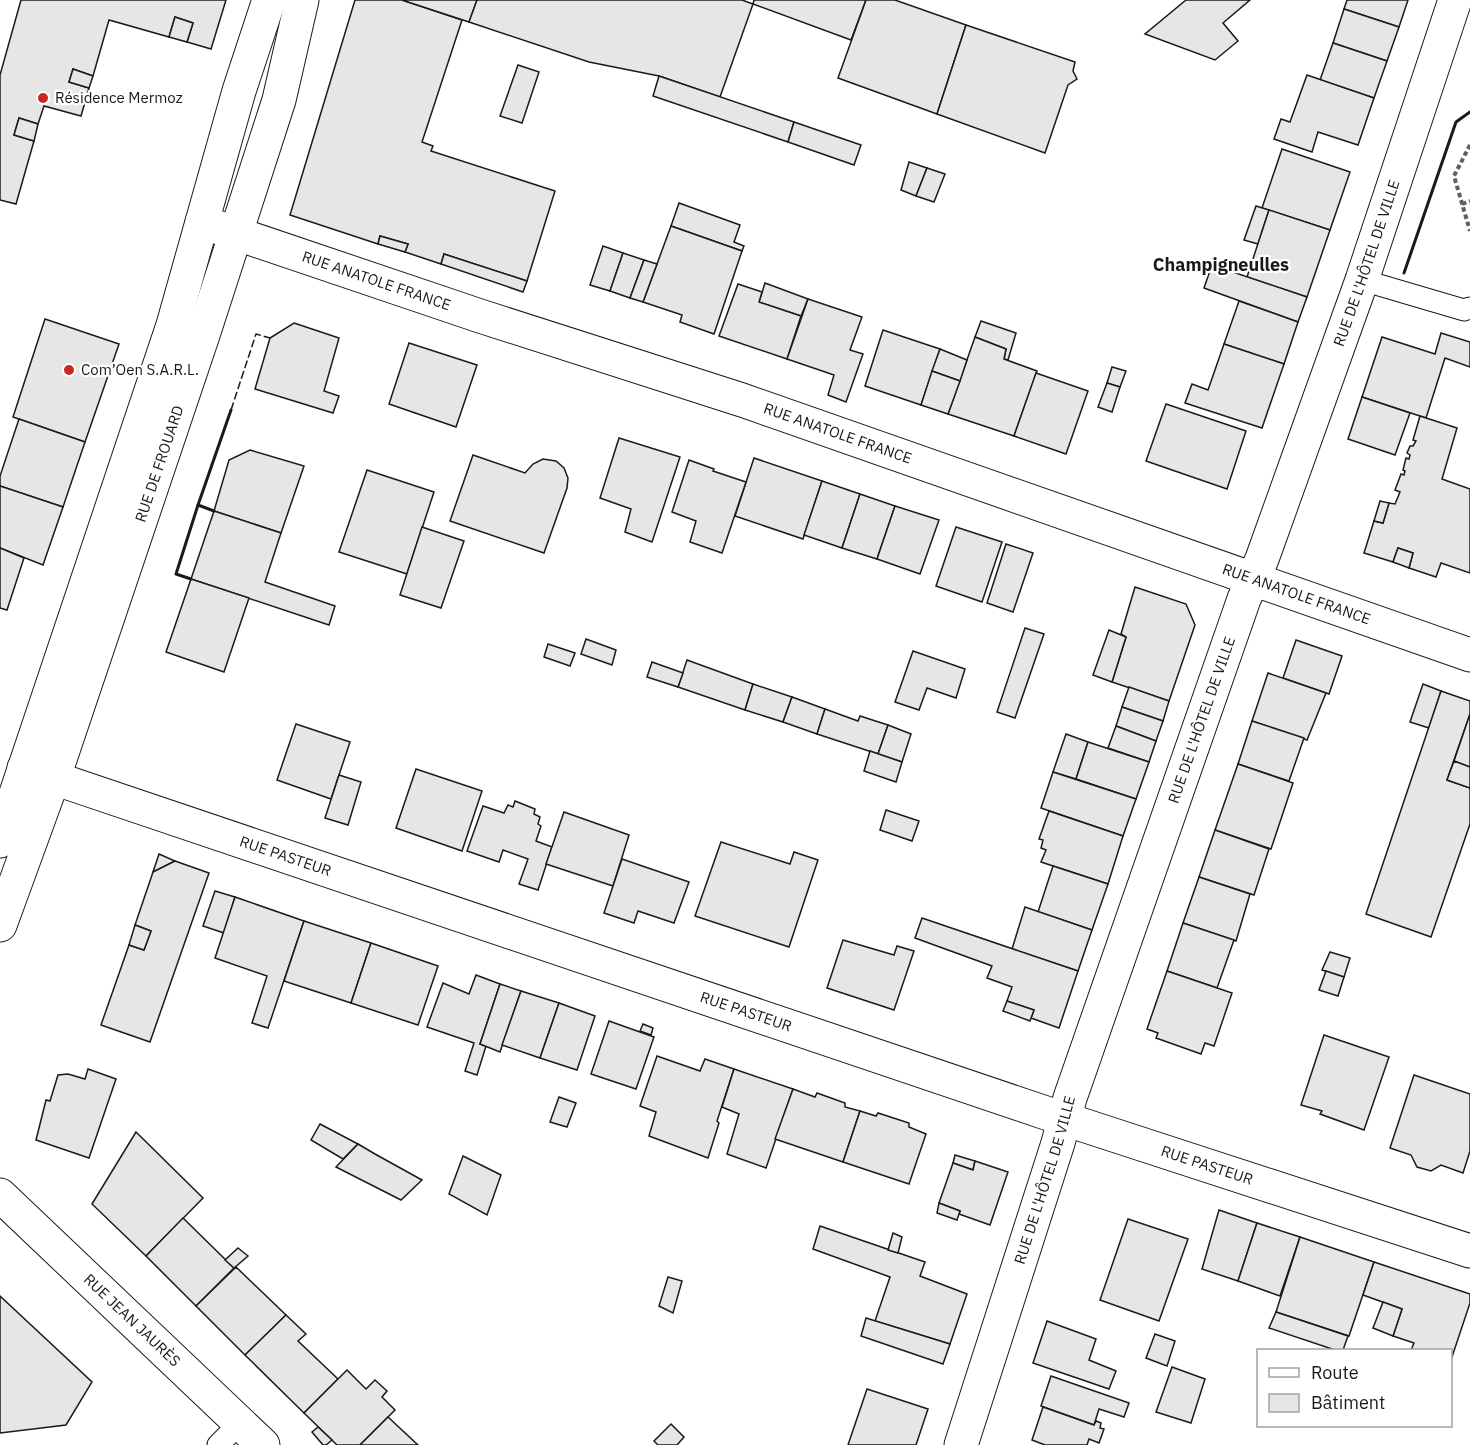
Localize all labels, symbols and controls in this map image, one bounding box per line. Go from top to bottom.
place label: Résidence Mermoz [55,88,183,107]
marker: Résidence Mermoz [36,91,50,105]
street label: RUE DE L'HÔTEL DE VILLE [1329,177,1404,349]
street label: RUE ANATOLE FRANCE [300,247,453,314]
district label: Champigneulles [1153,253,1289,276]
place label: Com’Oen S.A.R.L. [81,360,199,379]
marker: Com’Oen S.A.R.L. [62,363,76,377]
street label: RUE ANATOLE FRANCE [761,398,915,468]
street label: RUE DE FROUARD [131,403,188,525]
street label: RUE ANATOLE FRANCE [1220,559,1373,628]
street label: RUE DE L'HÔTEL DE VILLE [1164,634,1239,806]
street label: RUE PASTEUR [237,832,334,880]
street label: RUE PASTEUR [698,987,794,1036]
street label: RUE DE L'HÔTEL DE VILLE [1010,1094,1079,1266]
street label: RUE PASTEUR [1159,1141,1256,1189]
street label: RUE JEAN JAURÈS [80,1270,185,1370]
legend [1257,1349,1452,1427]
text: Route [1311,1361,1359,1384]
text: Bâtiment [1311,1391,1385,1414]

